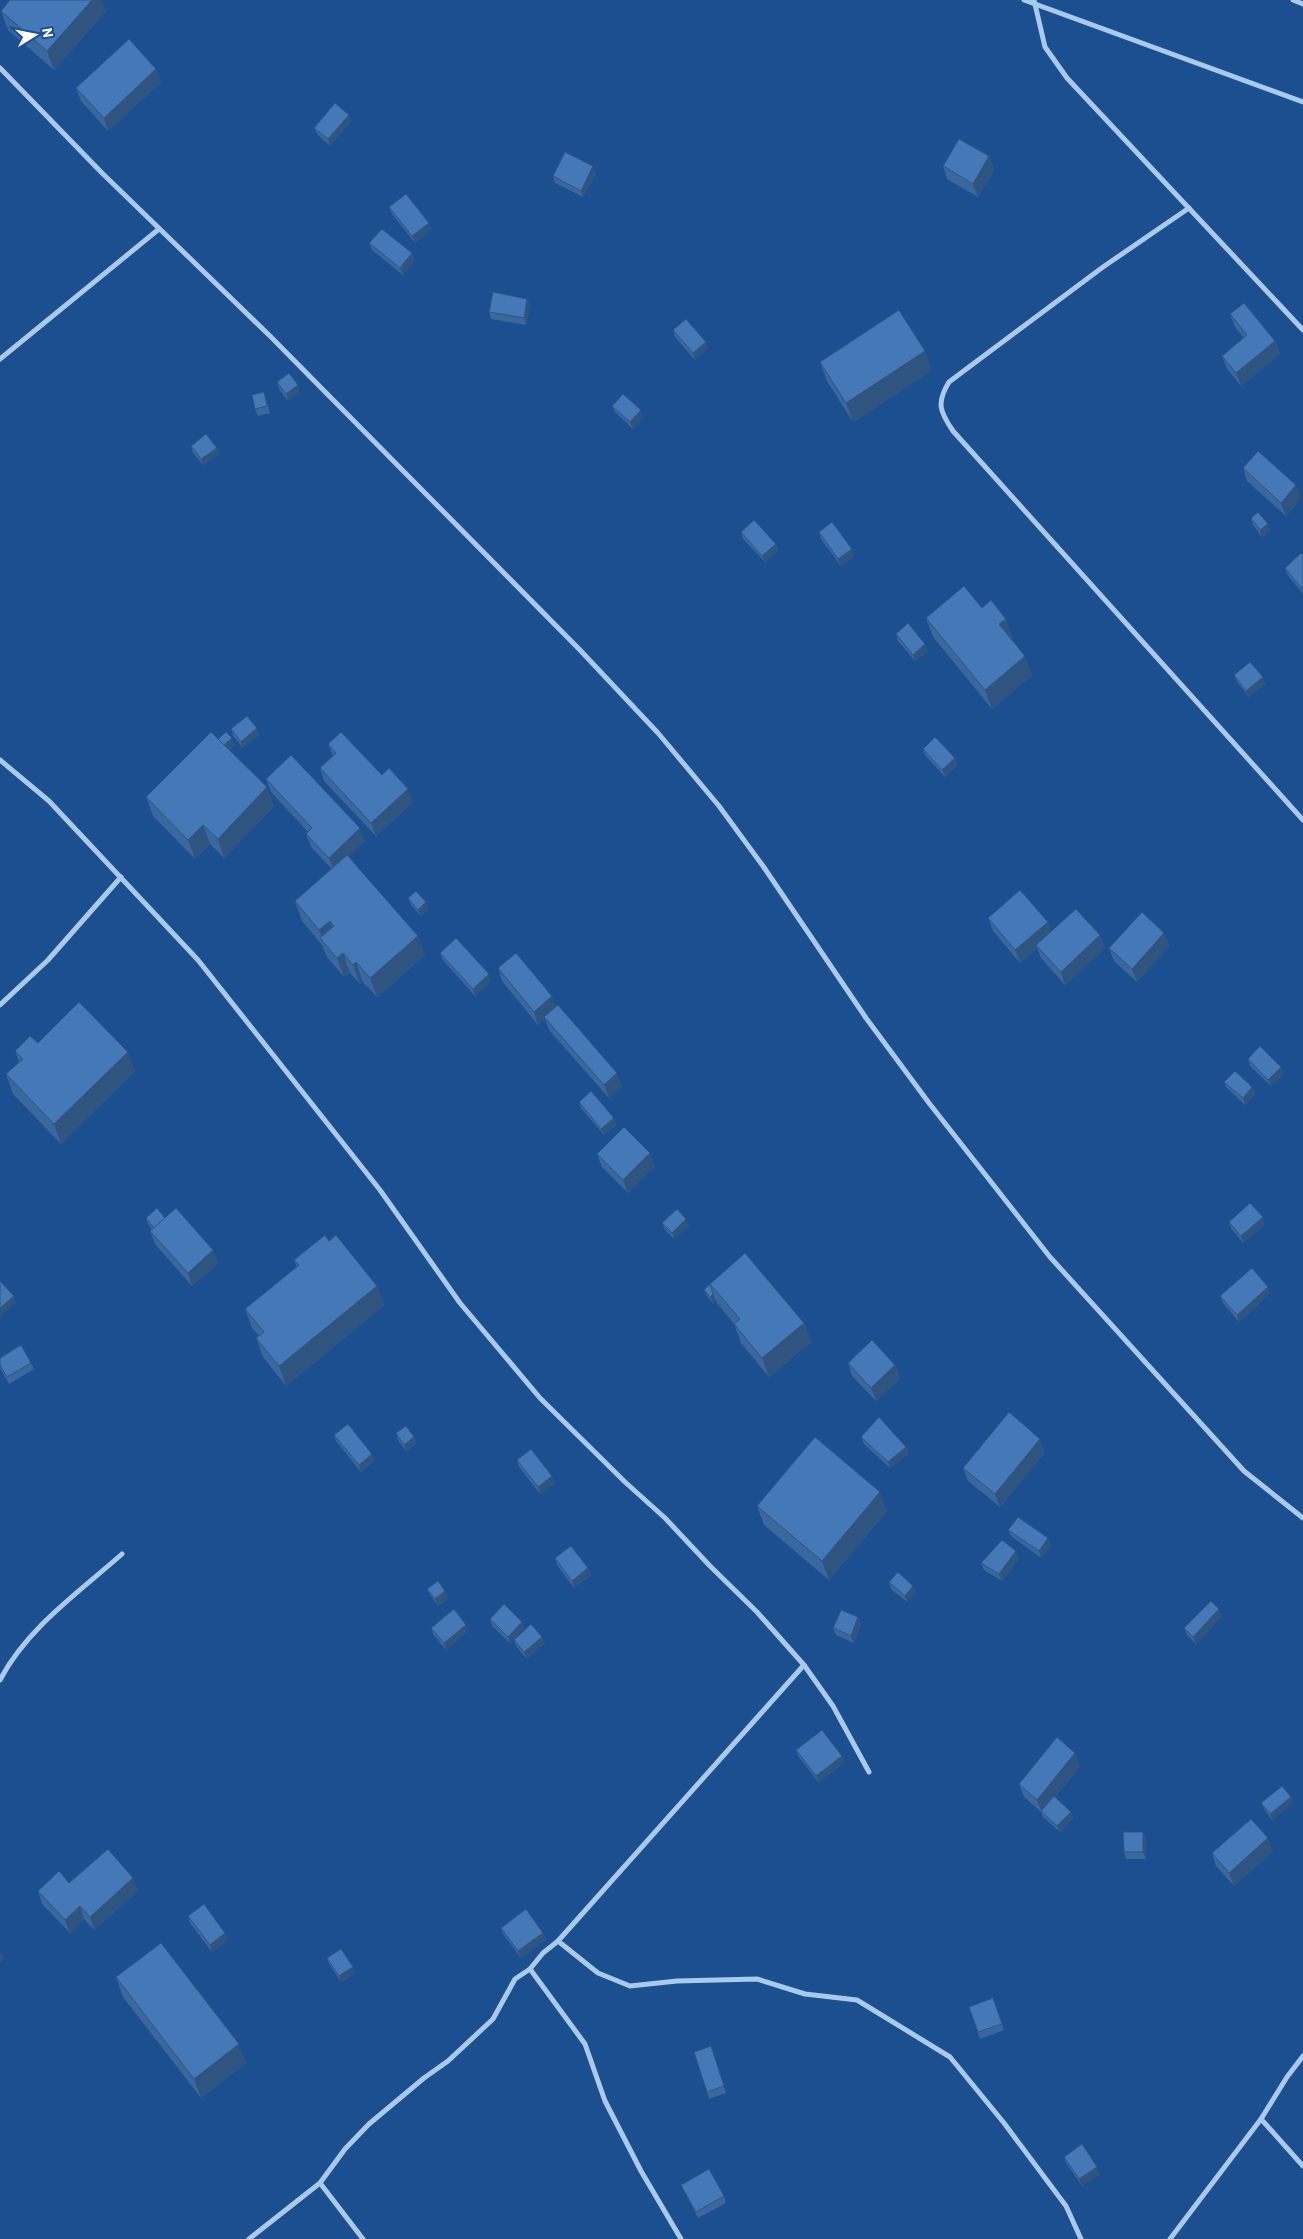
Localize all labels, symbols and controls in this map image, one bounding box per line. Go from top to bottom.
north arrow [10,10,60,60]
text: N [39,27,57,39]

